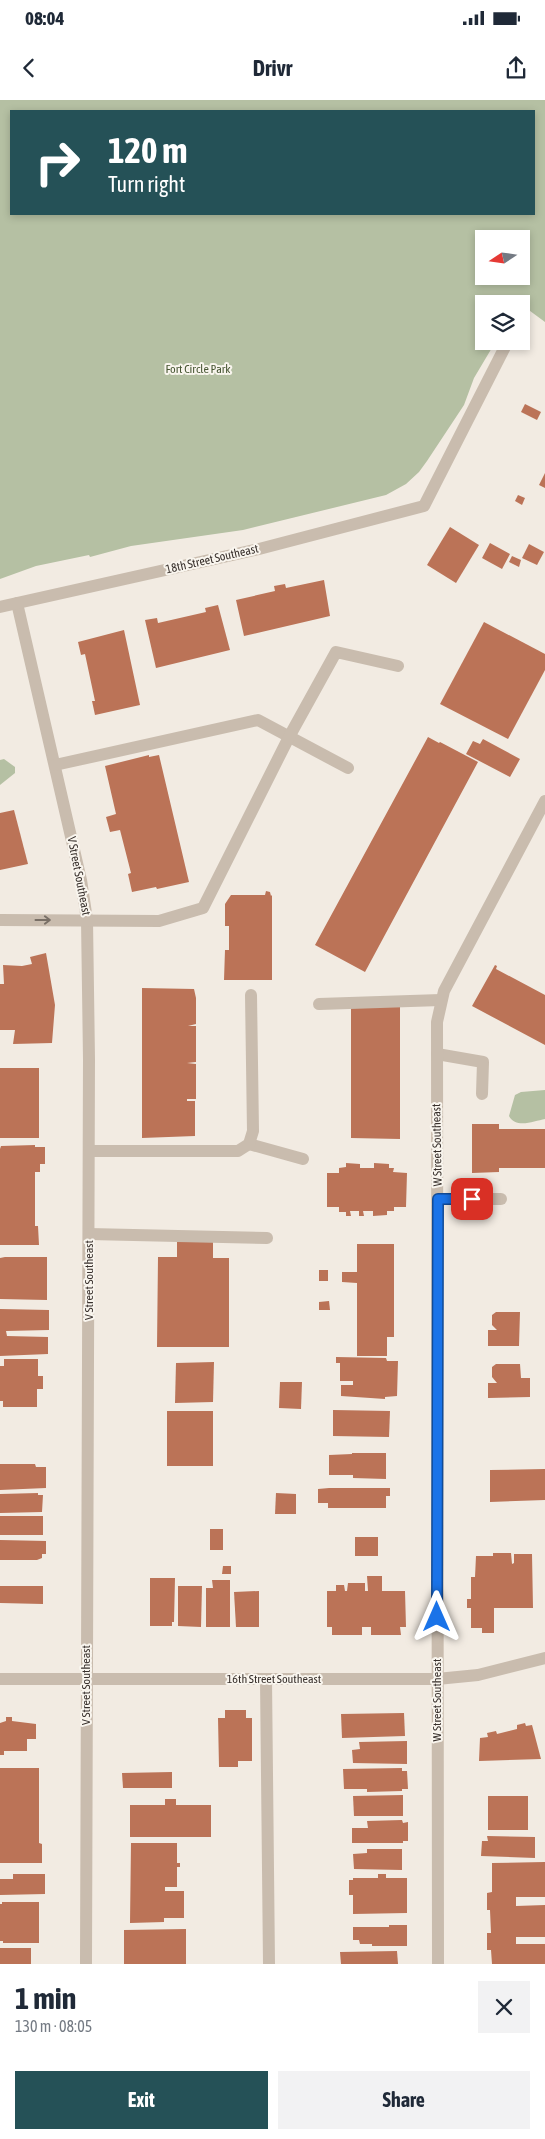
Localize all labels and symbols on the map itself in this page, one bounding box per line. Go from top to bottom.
north arrow [475,230,530,285]
park label: Fort Circle Park [165,362,231,376]
street label: 18th Street Southeast [164,541,260,576]
street label: V Street Southeast [64,835,94,917]
one-way arrow [35,915,51,925]
street label: W Street Southeast [429,1103,445,1187]
pin [451,1178,493,1220]
street label: V Street Southeast [82,1239,96,1320]
position arrow [410,1590,462,1642]
street label: V Street Southeast [79,1644,93,1725]
street label: W Street Southeast [430,1658,444,1741]
street label: 16th Street Southeast [227,1672,322,1686]

